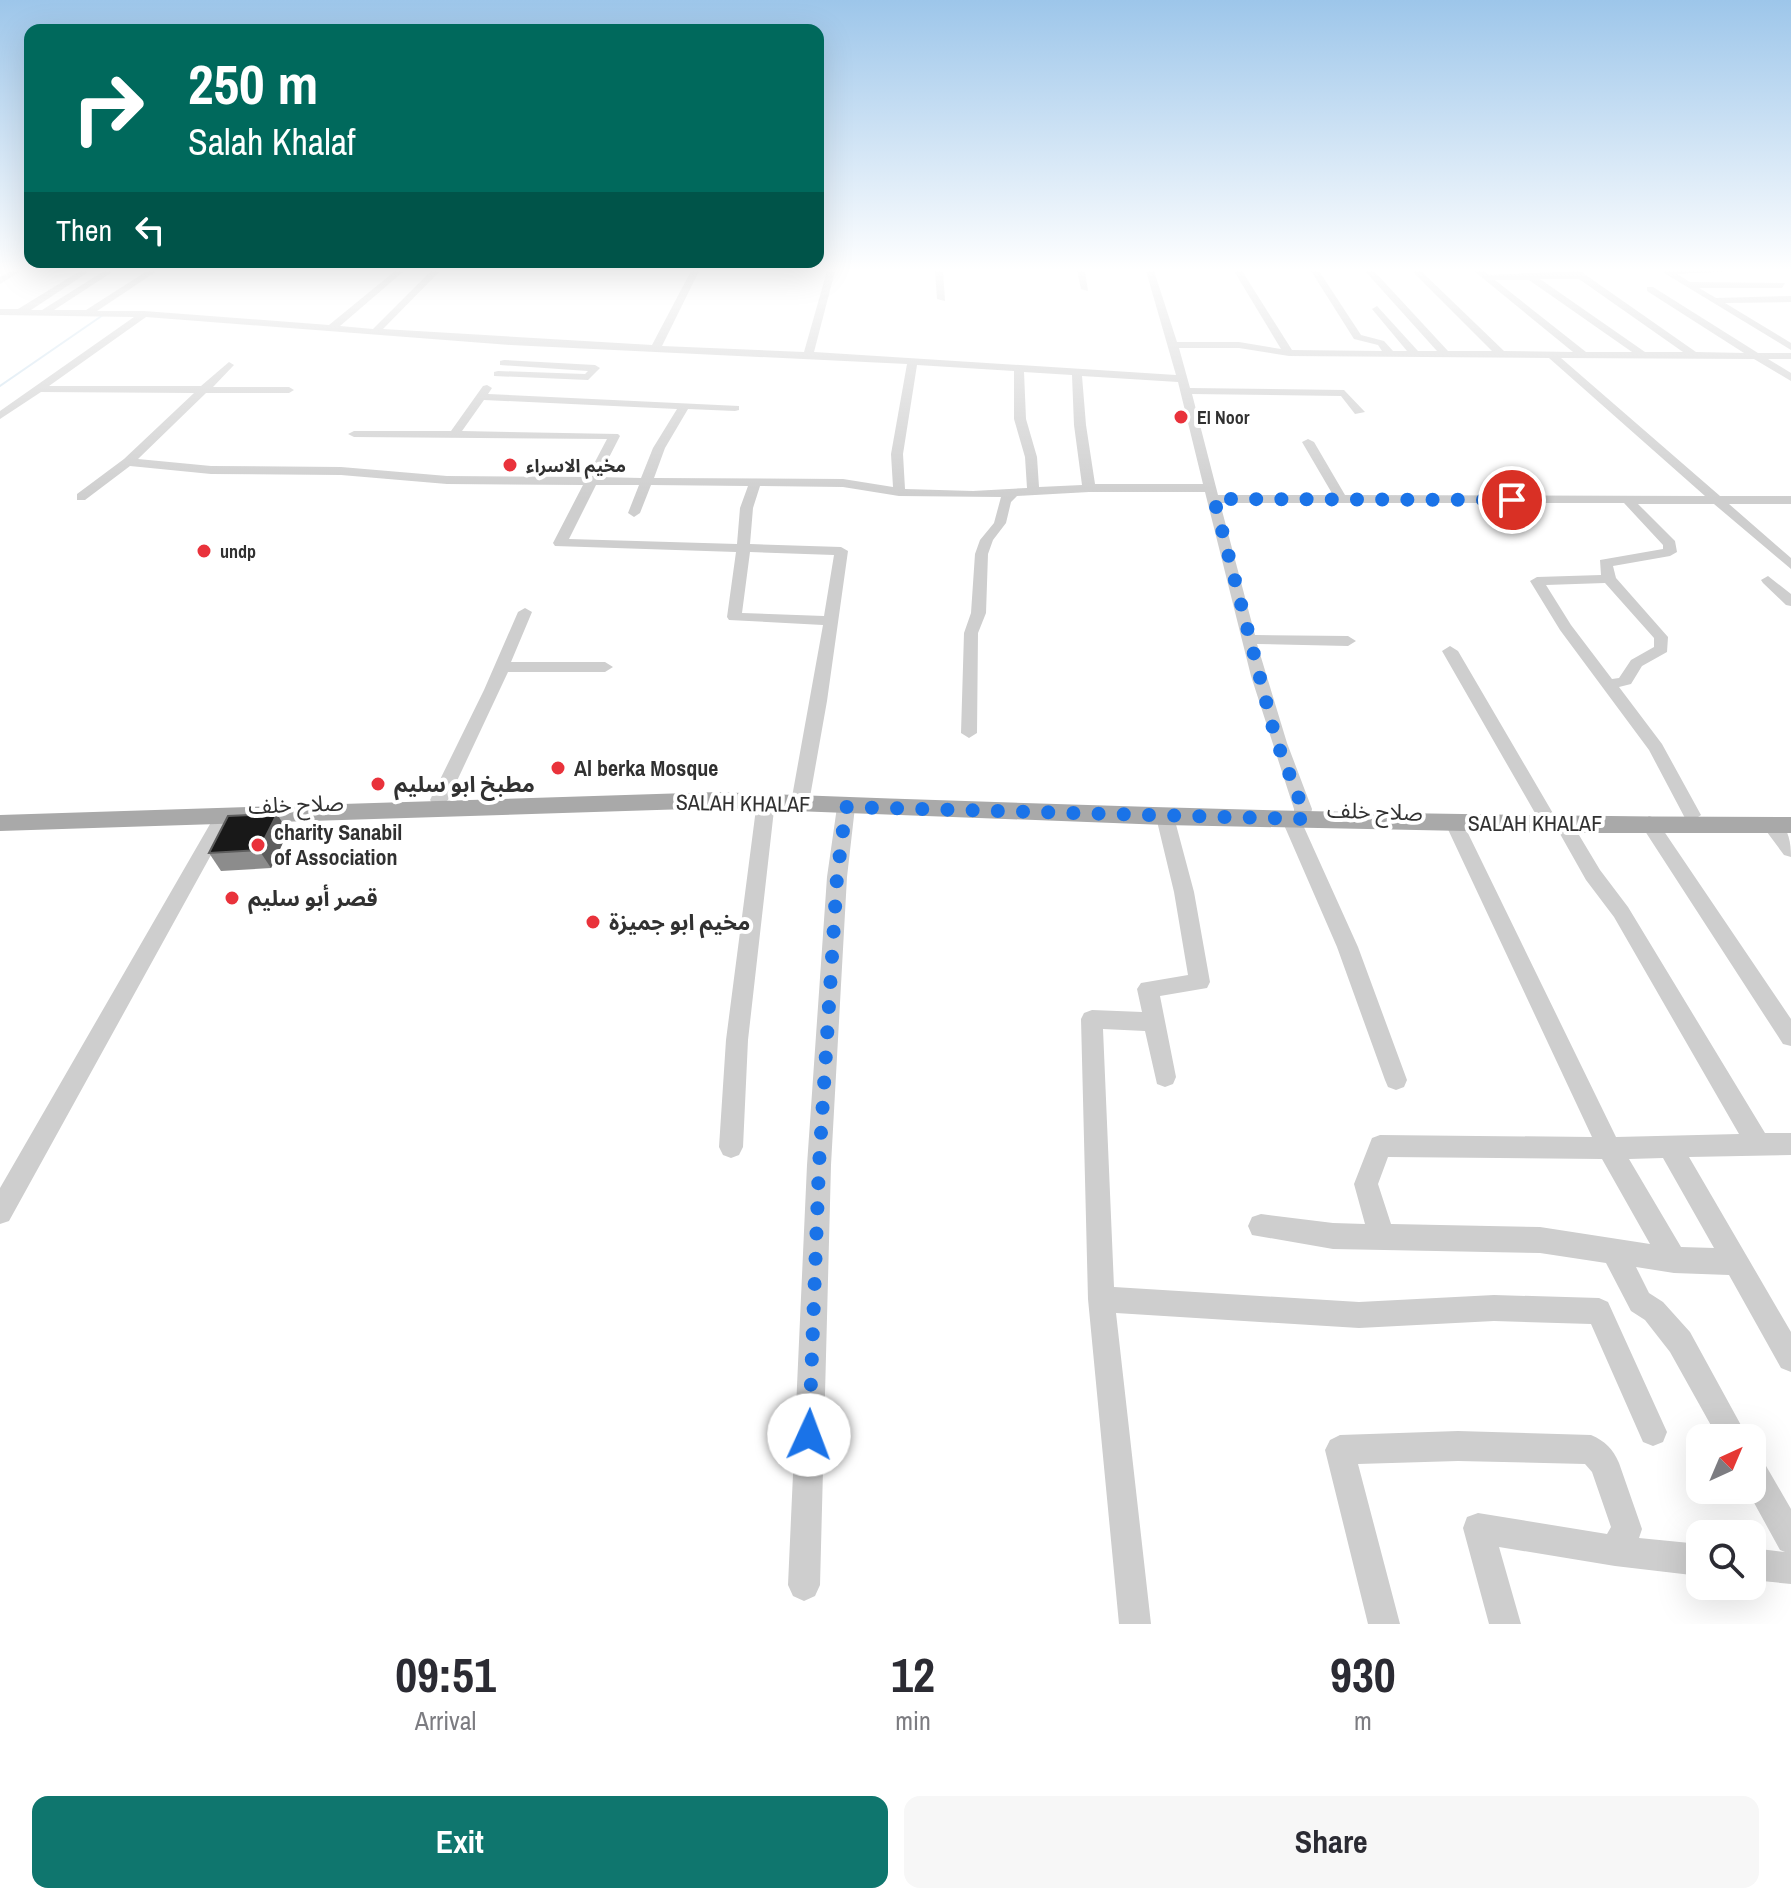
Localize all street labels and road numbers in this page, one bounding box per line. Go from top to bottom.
street label: صلاح خلف [248,787,344,823]
street label: SALAH KHALAF [676,787,810,819]
street label: صلاح خلف [1327,794,1423,830]
street label: SALAH KHALAF [1468,808,1602,838]

